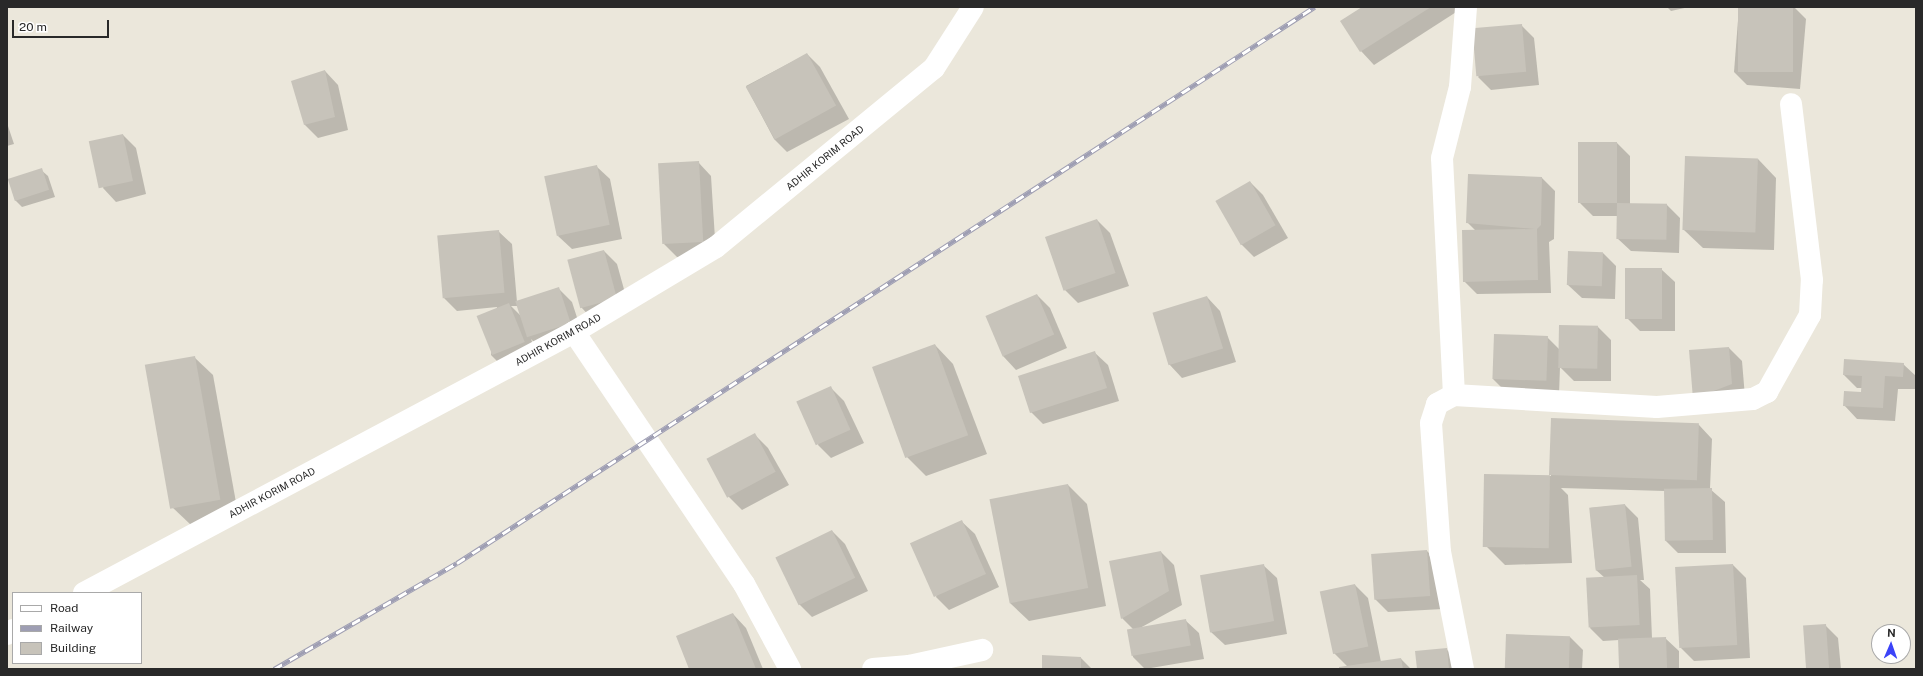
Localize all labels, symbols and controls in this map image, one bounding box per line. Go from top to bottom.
scale bar [14,12,111,38]
text: 20 m [19,20,47,34]
street label: ADHIR KORIM ROAD [784,123,866,193]
street label: ADHIR KORIM ROAD [513,311,603,369]
street label: ADHIR KORIM ROAD [227,465,317,521]
legend [12,592,142,664]
text: Road [50,601,78,615]
text: Railway [50,621,93,635]
north arrow [1871,624,1911,664]
text: N [1887,627,1896,639]
text: Building [50,641,96,655]

